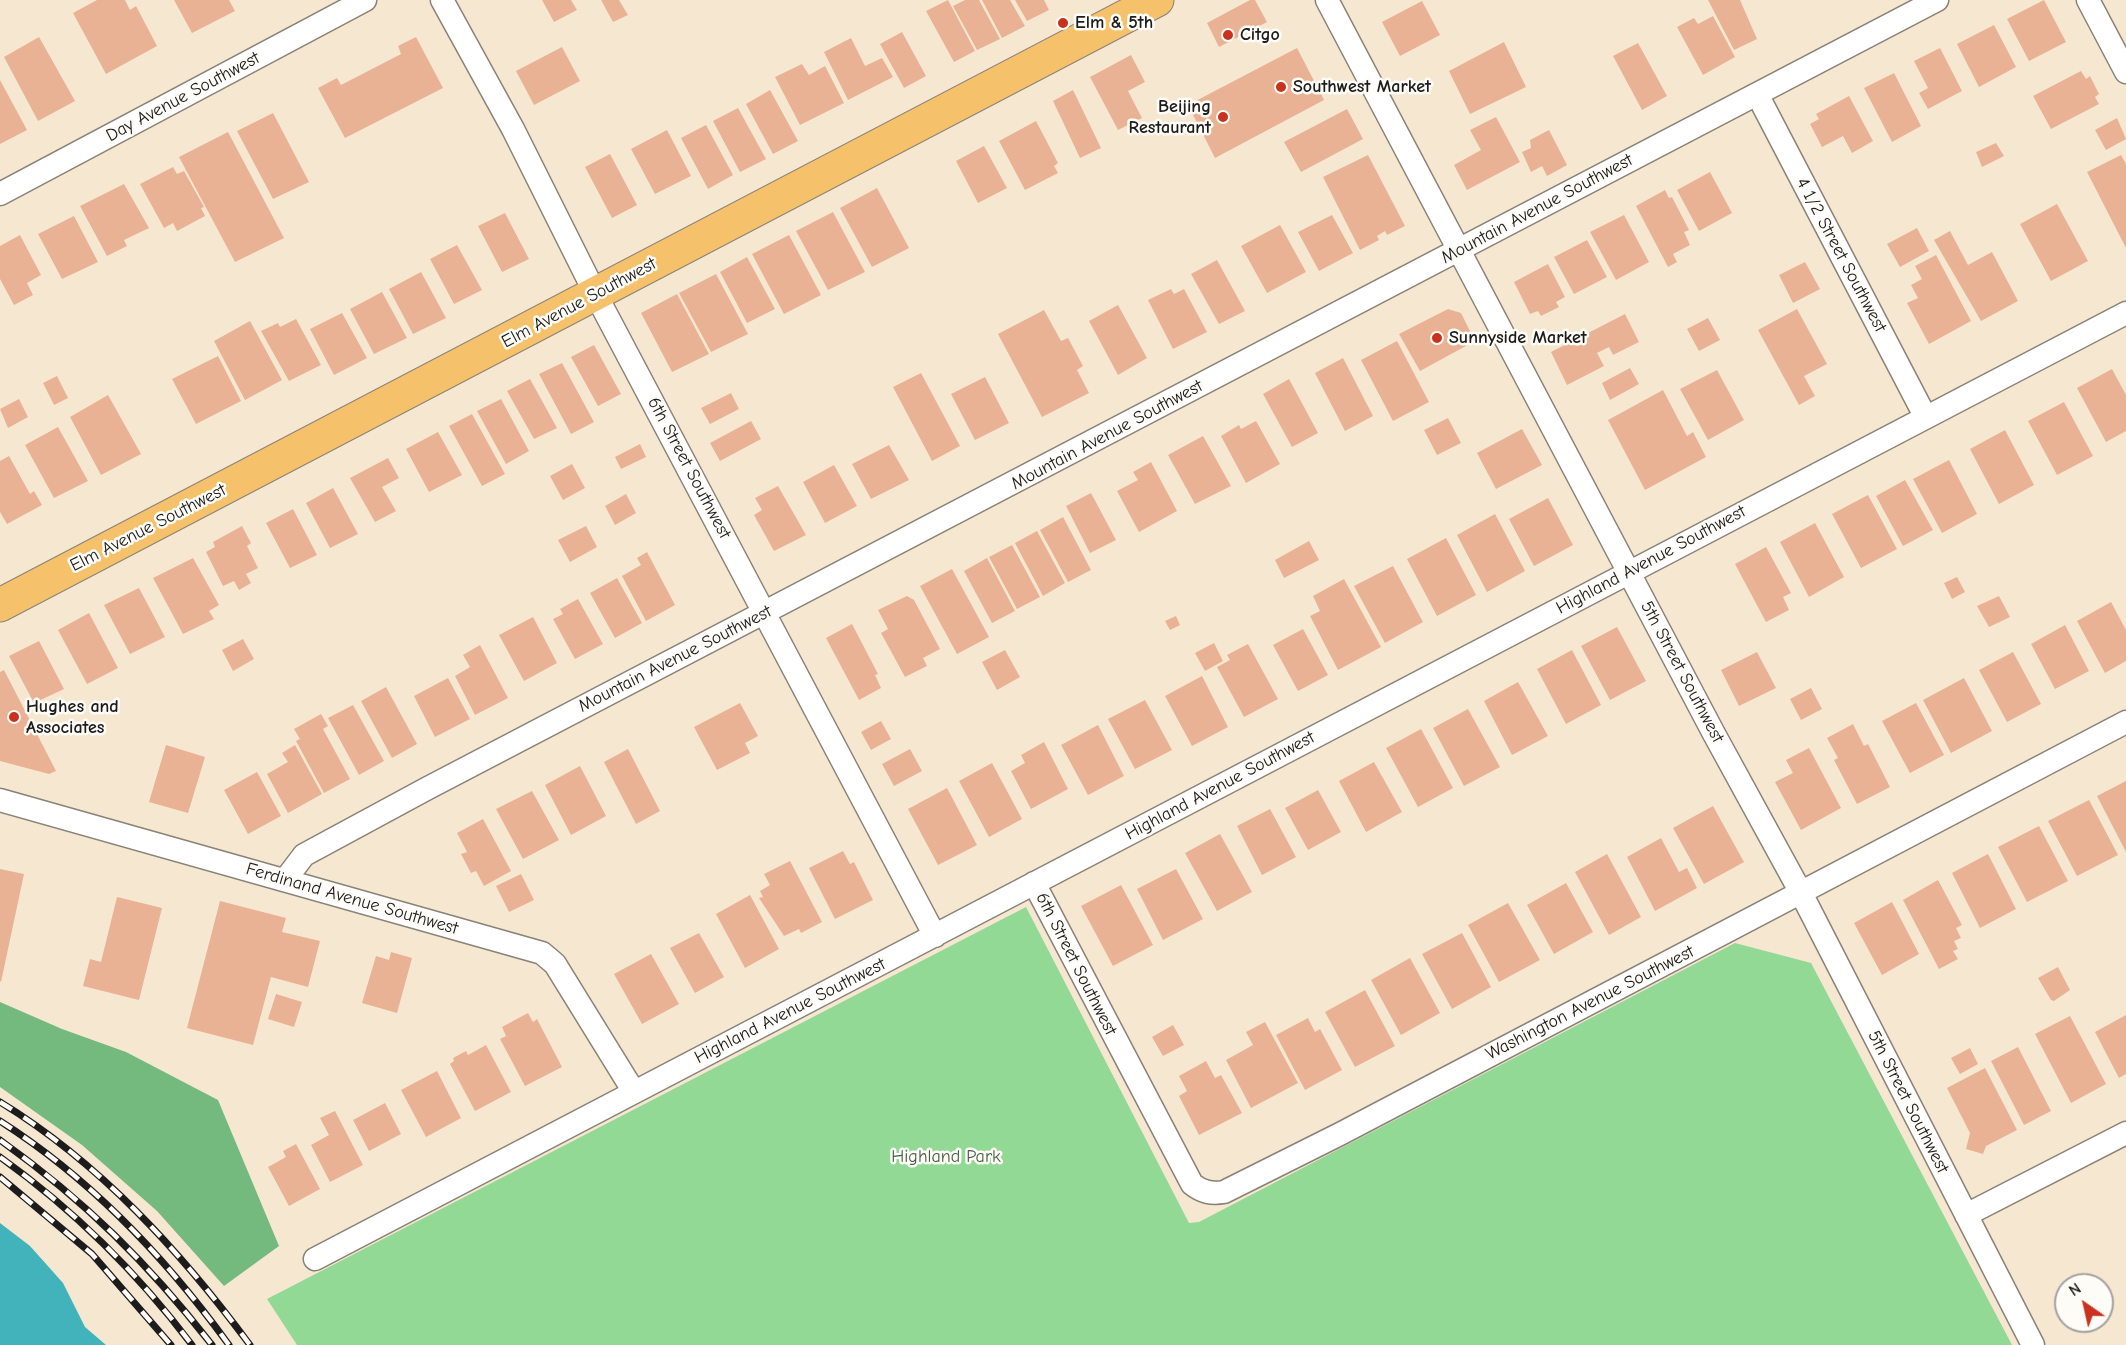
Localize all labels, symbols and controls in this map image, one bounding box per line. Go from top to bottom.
place label: Elm & 5th [1075,12,1153,34]
marker: Elm & 5th [1056,16,1070,30]
place label: Citgo [1240,24,1280,46]
marker: Citgo [1221,28,1235,42]
street label: Day Avenue Southwest [102,47,264,147]
place label: Southwest Market [1293,76,1431,98]
marker: Southwest Market [1274,80,1288,94]
place label: Beijing Restaurant [1129,96,1211,138]
marker: Beijing Restaurant [1216,110,1230,124]
street label: Mountain Avenue Southwest [1437,149,1637,269]
street label: 4 1/2 Street Southwest [1791,174,1891,336]
street label: Elm Avenue Southwest [498,253,660,353]
place label: Sunnyside Market [1449,327,1587,349]
marker: Sunnyside Market [1430,331,1444,345]
street label: Mountain Avenue Southwest [1007,375,1207,495]
street label: 6th Street Southwest [643,394,735,542]
street label: Elm Avenue Southwest [66,479,230,577]
street label: Highland Avenue Southwest [1553,501,1749,619]
street label: 5th Street Southwest [1636,598,1728,746]
street label: Mountain Avenue Southwest [575,601,775,717]
place label: Hughes and Associates [26,696,119,738]
marker: Hughes and Associates [7,710,21,724]
street label: Highland Avenue Southwest [1122,727,1318,845]
street label: Ferdinand Avenue Southwest [243,858,461,940]
street label: 6th Street Southwest [1031,889,1121,1039]
street label: Washington Avenue Southwest [1482,941,1698,1065]
street label: Highland Avenue Southwest [691,953,889,1069]
street label: 5th Street Southwest [1863,1027,1953,1177]
park label: Highland Park [891,1146,1001,1168]
north arrow [2054,1273,2114,1333]
text: N [2066,1279,2084,1300]

